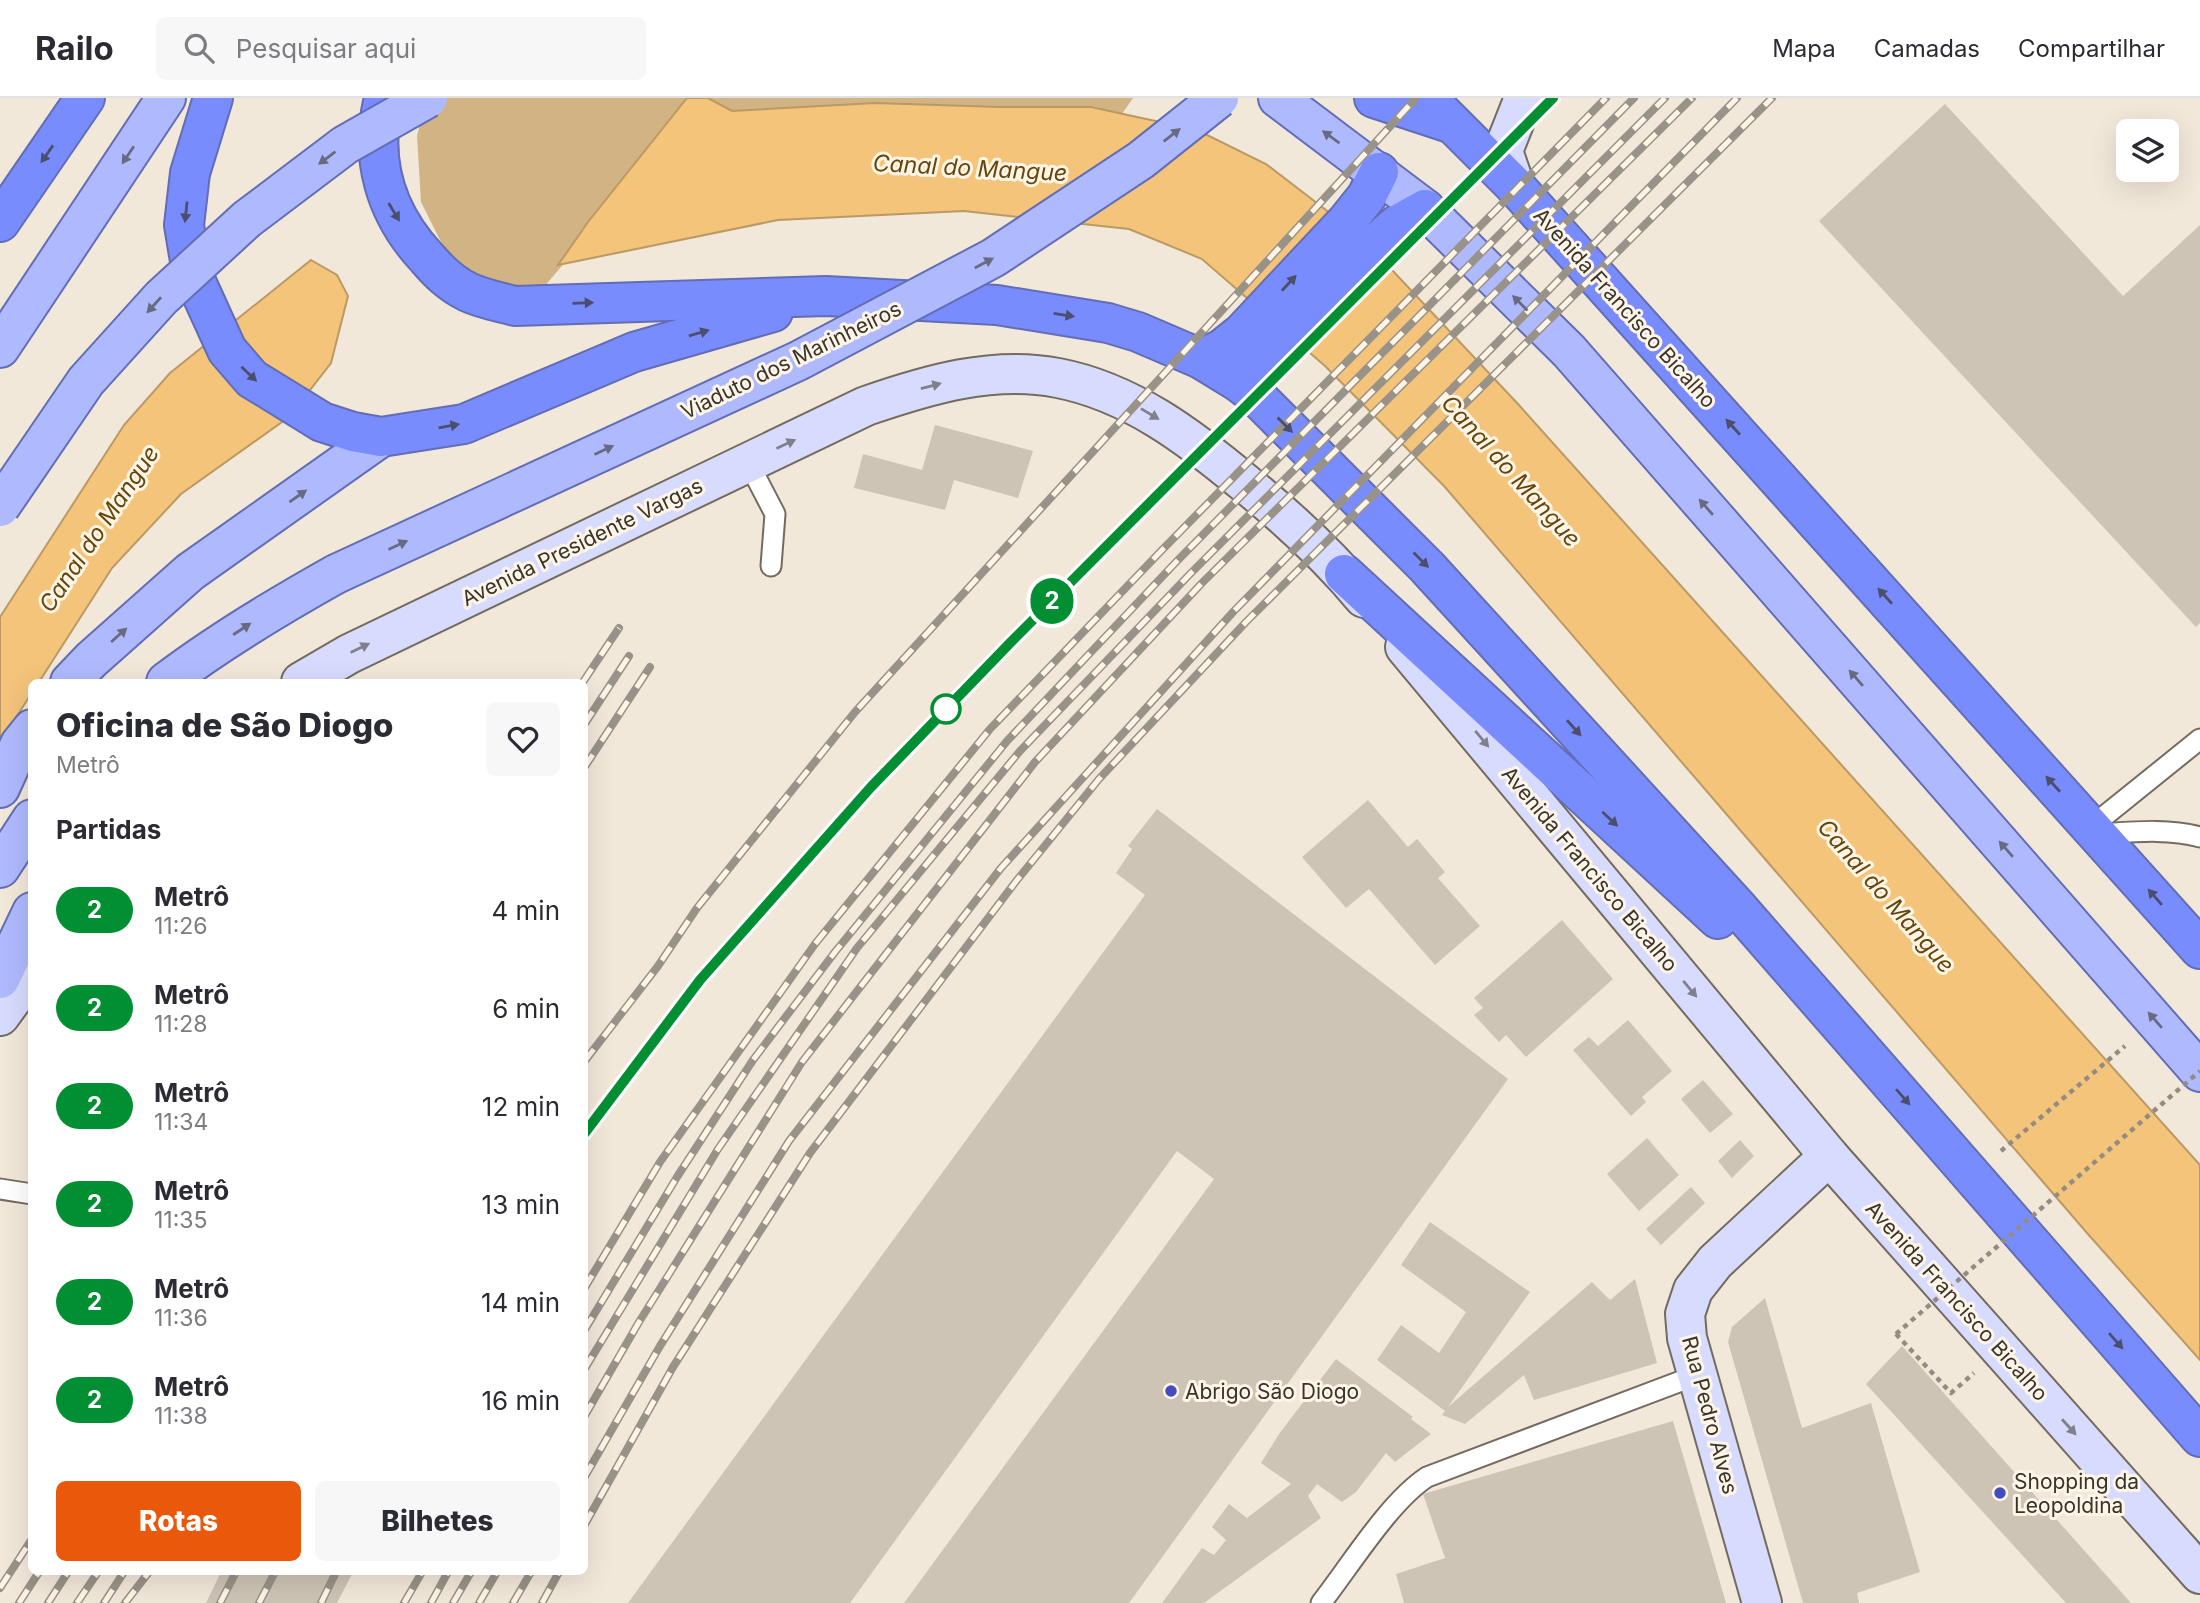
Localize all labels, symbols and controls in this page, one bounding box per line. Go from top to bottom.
search box [156,17,646,80]
text: Railo [35,28,114,68]
icon: search [180,29,218,67]
text: Pesquisar aqui [236,33,416,64]
text: Mapa [1772,34,1836,63]
text: Camadas [1874,34,1980,63]
text: Compartilhar [2018,34,2165,63]
map controls [2116,119,2179,182]
button: layers [2116,119,2179,182]
one-way arrow [1163,128,1181,143]
one-way arrow [1322,130,1340,144]
one-way arrow [40,145,54,163]
one-way arrow [122,145,135,164]
water label: Canal do Mangue [872,149,1068,187]
one-way arrow [319,151,337,166]
one-way arrow [180,201,191,223]
one-way arrow [388,202,401,221]
street label: Avenida Francisco Bicalho [1529,203,1721,413]
one-way arrow [974,257,994,269]
one-way arrow [1280,275,1296,292]
one-way arrow [1512,294,1529,311]
one-way arrow [147,296,163,313]
street label: Viaduto dos Marinheiros [677,296,905,424]
one-way arrow [572,298,594,309]
one-way arrow [1053,310,1075,321]
one-way arrow [688,327,710,338]
one-way arrow [240,365,257,382]
one-way arrow [921,380,942,390]
water label: Canal do Mangue [1436,389,1586,553]
one-way arrow [1141,407,1160,420]
one-way arrow [1277,416,1293,433]
one-way arrow [1725,419,1741,436]
one-way arrow [438,420,460,431]
one-way arrow [776,438,796,450]
water label: Canal do Mangue [33,441,165,617]
one-way arrow [594,444,615,455]
street label: Avenida Presidente Vargas [457,473,707,611]
one-way arrow [289,489,307,503]
one-way arrow [1698,498,1714,516]
one-way arrow [388,539,408,551]
one-way arrow [1412,552,1429,569]
line badge: 2 [1029,578,1075,624]
text: 2 [1044,586,1060,615]
one-way arrow [1877,587,1893,605]
one-way arrow [233,622,251,636]
one-way arrow [110,628,127,643]
one-way arrow [350,643,370,654]
one-way arrow [1848,669,1864,687]
unlabelled marker [931,694,961,724]
button: heart [486,702,560,776]
text: Oficina de São Diogo [56,705,393,745]
one-way arrow [1566,719,1582,737]
one-way arrow [1474,730,1489,748]
text: Metrô [56,751,120,779]
street label: Avenida Francisco Bicalho [1497,761,1683,977]
one-way arrow [2046,776,2062,793]
one-way arrow [1601,811,1618,827]
water label: Canal do Mangue [1812,813,1960,979]
text: Partidas [56,814,161,845]
one-way arrow [1998,841,2014,858]
text: Metrô [154,881,229,912]
one-way arrow [2147,888,2163,906]
text: 2 [87,895,102,924]
text: 4 min [491,895,560,926]
text: 11:26 [154,912,208,940]
text: Metrô [154,979,229,1010]
one-way arrow [1682,981,1697,998]
text: 2 [87,993,102,1022]
text: 6 min [492,993,560,1024]
text: 11:28 [154,1010,208,1038]
one-way arrow [2148,1012,2163,1029]
text: Metrô [154,1077,229,1108]
one-way arrow [1895,1089,1911,1106]
text: 2 [87,1091,102,1120]
text: 12 min [482,1091,560,1122]
text: 11:34 [154,1108,208,1136]
text: Metrô [154,1175,229,1206]
text: 2 [87,1189,102,1218]
text: 13 min [482,1189,560,1220]
street label: Avenida Francisco Bicalho [1861,1196,2053,1406]
text: 11:35 [154,1206,208,1234]
text: Metrô [154,1273,229,1304]
text: 2 [87,1287,102,1316]
text: 14 min [481,1287,560,1318]
text: 11:36 [154,1304,208,1332]
street label: Rua Pedro Alves [1677,1333,1743,1497]
one-way arrow [2108,1333,2123,1350]
text: Metrô [154,1371,229,1402]
place label: Abrigo São Diogo [1185,1379,1359,1404]
marker: Abrigo São Diogo [1163,1383,1179,1399]
text: 2 [87,1385,102,1414]
text: 16 min [482,1385,560,1416]
text: 11:38 [154,1402,208,1430]
one-way arrow [2061,1418,2077,1436]
place label: Shopping da Leopoldina [2014,1469,2139,1518]
button: Rotas [56,1481,301,1561]
button: Bilhetes [315,1481,560,1561]
marker: Shopping da Leopoldina [1992,1485,2008,1501]

